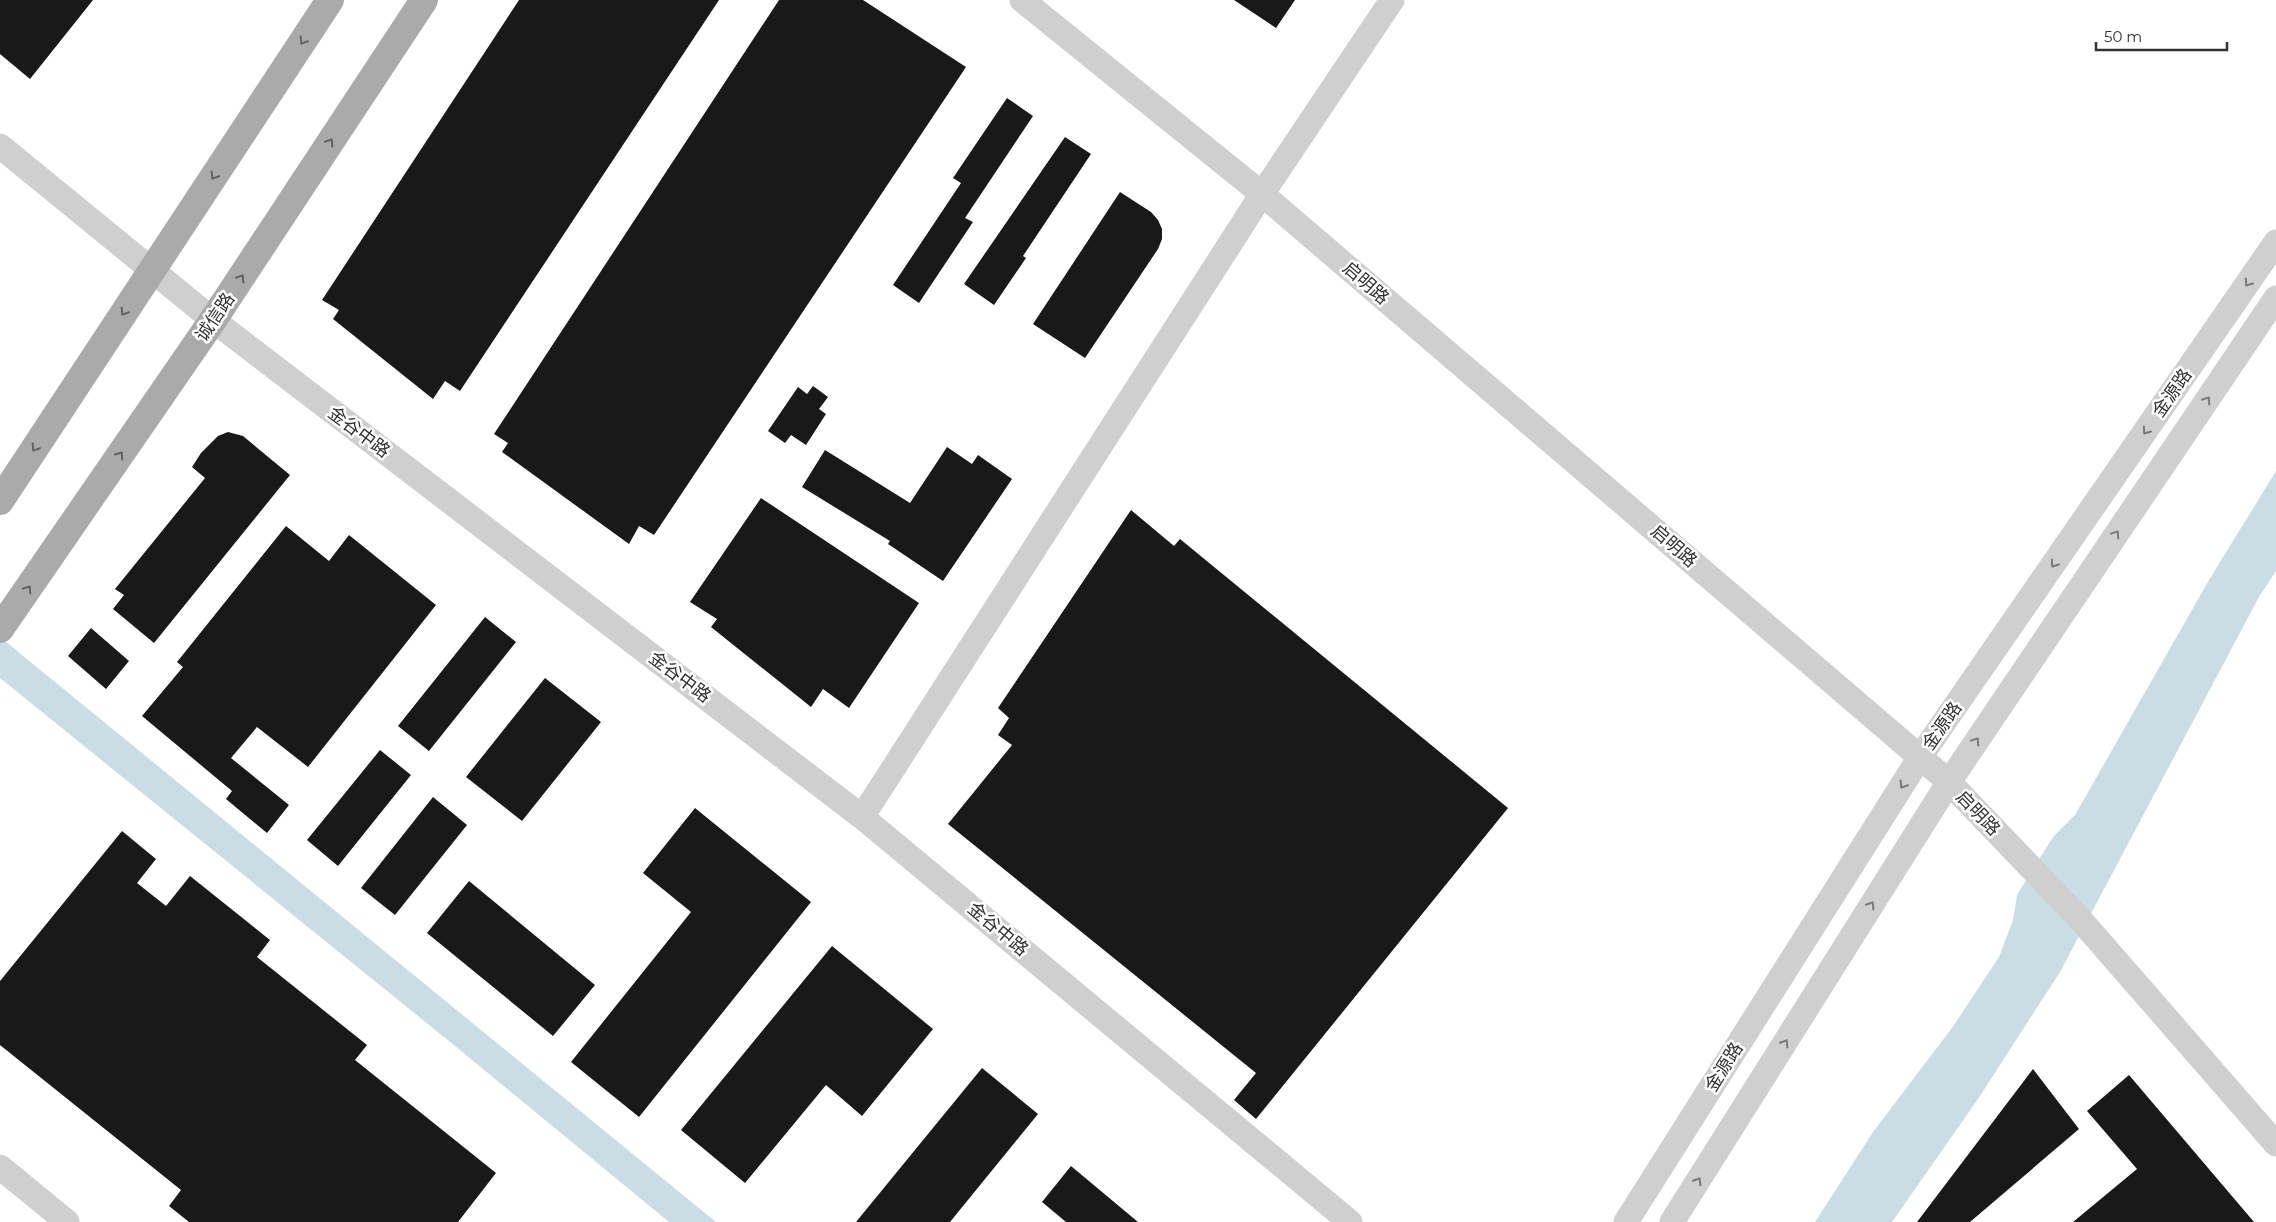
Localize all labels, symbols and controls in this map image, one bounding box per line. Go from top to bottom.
scale bar [2096,20,2227,52]
text: 50 m [2104,27,2142,46]
one-way arrow [300,35,309,44]
one-way arrow [324,138,334,147]
one-way arrow [210,171,220,180]
street label: 启明路 [1338,257,1394,309]
one-way arrow [235,274,244,283]
one-way arrow [2245,277,2254,286]
street label: 诚信路 [191,288,239,346]
one-way arrow [121,306,130,316]
street label: 金源路 [2148,365,2196,421]
one-way arrow [2201,396,2210,405]
street label: 金谷中路 [324,402,394,462]
one-way arrow [2143,425,2152,434]
one-way arrow [32,442,41,452]
one-way arrow [114,451,123,461]
street label: 启明路 [1646,520,1702,572]
one-way arrow [2110,530,2119,540]
one-way arrow [2051,558,2060,568]
one-way arrow [22,585,31,595]
street label: 金谷中路 [645,647,715,707]
street label: 金源路 [1918,698,1966,754]
one-way arrow [1970,737,1979,747]
one-way arrow [1899,780,1909,789]
street label: 启明路 [1951,786,2005,840]
street label: 金谷中路 [963,897,1033,961]
one-way arrow [1865,902,1874,911]
street label: 金源路 [1700,1038,1748,1096]
one-way arrow [1778,1039,1788,1048]
one-way arrow [1692,1177,1702,1186]

